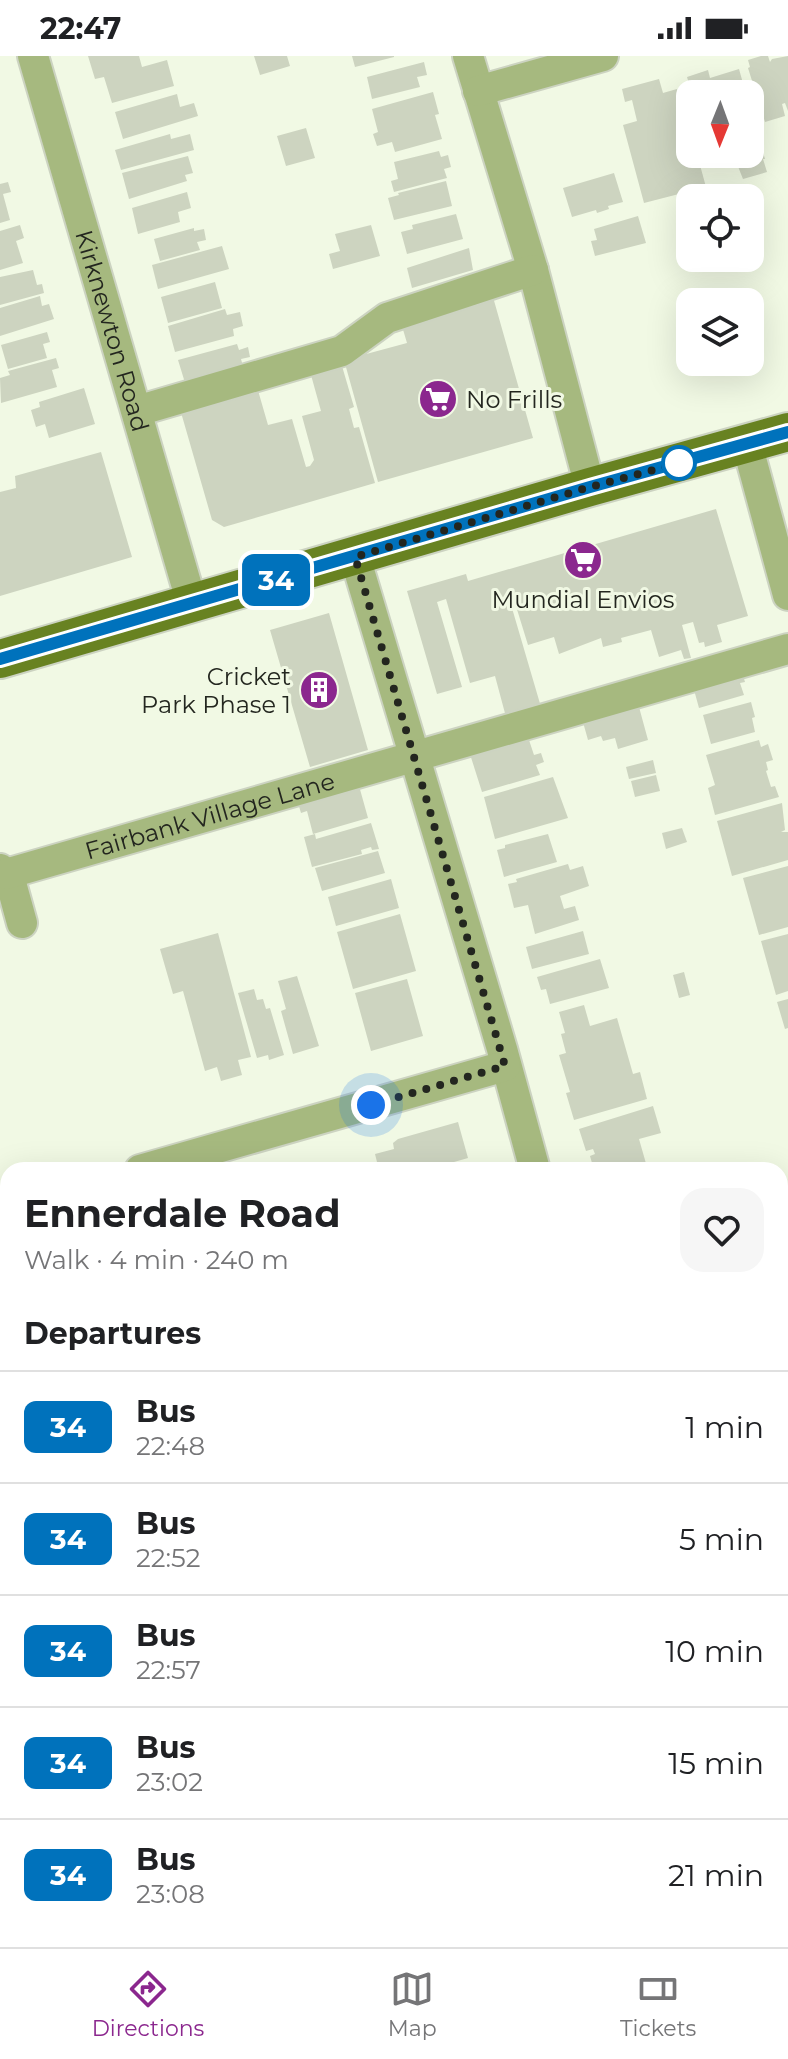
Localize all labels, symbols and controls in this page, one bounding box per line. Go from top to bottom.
text: 22:47 [40,10,121,47]
north arrow [676,80,764,168]
map controls [676,80,764,376]
button: locate [676,184,764,272]
street label: Kirknewton Road [70,226,156,435]
button: layers [676,288,764,376]
supermarket icon: No Frills [417,378,459,420]
place label: No Frills [466,385,562,414]
unlabelled marker [662,446,696,480]
supermarket icon: Mundial Envios [562,539,604,581]
line badge: 34 [240,554,312,606]
text: 34 [258,563,294,597]
place label: Mundial Envios [491,585,675,614]
place label: Cricket Park Phase 1 [141,662,291,719]
building icon: Cricket Park Phase 1 [298,669,340,711]
street label: Fairbank Village Lane [82,766,338,865]
your location [351,1085,391,1125]
button: heart [680,1188,764,1272]
text: Ennerdale Road [24,1190,340,1237]
text: Walk · 4 min · 240 m [24,1244,289,1276]
text: Departures [24,1315,201,1352]
text: Bus [136,1393,196,1430]
text: 1 min [685,1409,764,1446]
text: 34 [50,1410,86,1444]
text: 22:48 [136,1430,205,1462]
text: Bus [136,1505,196,1542]
text: 5 min [679,1521,764,1558]
text: 34 [50,1522,86,1556]
text: 22:52 [136,1542,200,1574]
text: Bus [136,1617,196,1654]
text: 10 min [665,1633,764,1670]
text: 34 [50,1634,86,1668]
text: 22:57 [136,1654,201,1686]
text: Bus [136,1729,196,1766]
text: 15 min [668,1745,764,1782]
text: 34 [50,1746,86,1780]
text: 23:02 [136,1766,203,1798]
text: Bus [136,1841,196,1878]
text: 21 min [668,1857,764,1894]
text: 34 [50,1858,86,1892]
text: 23:08 [136,1878,205,1910]
tab: Directions [92,1967,204,2042]
tab: Map [388,1967,437,2042]
tab: Tickets [620,1967,696,2042]

